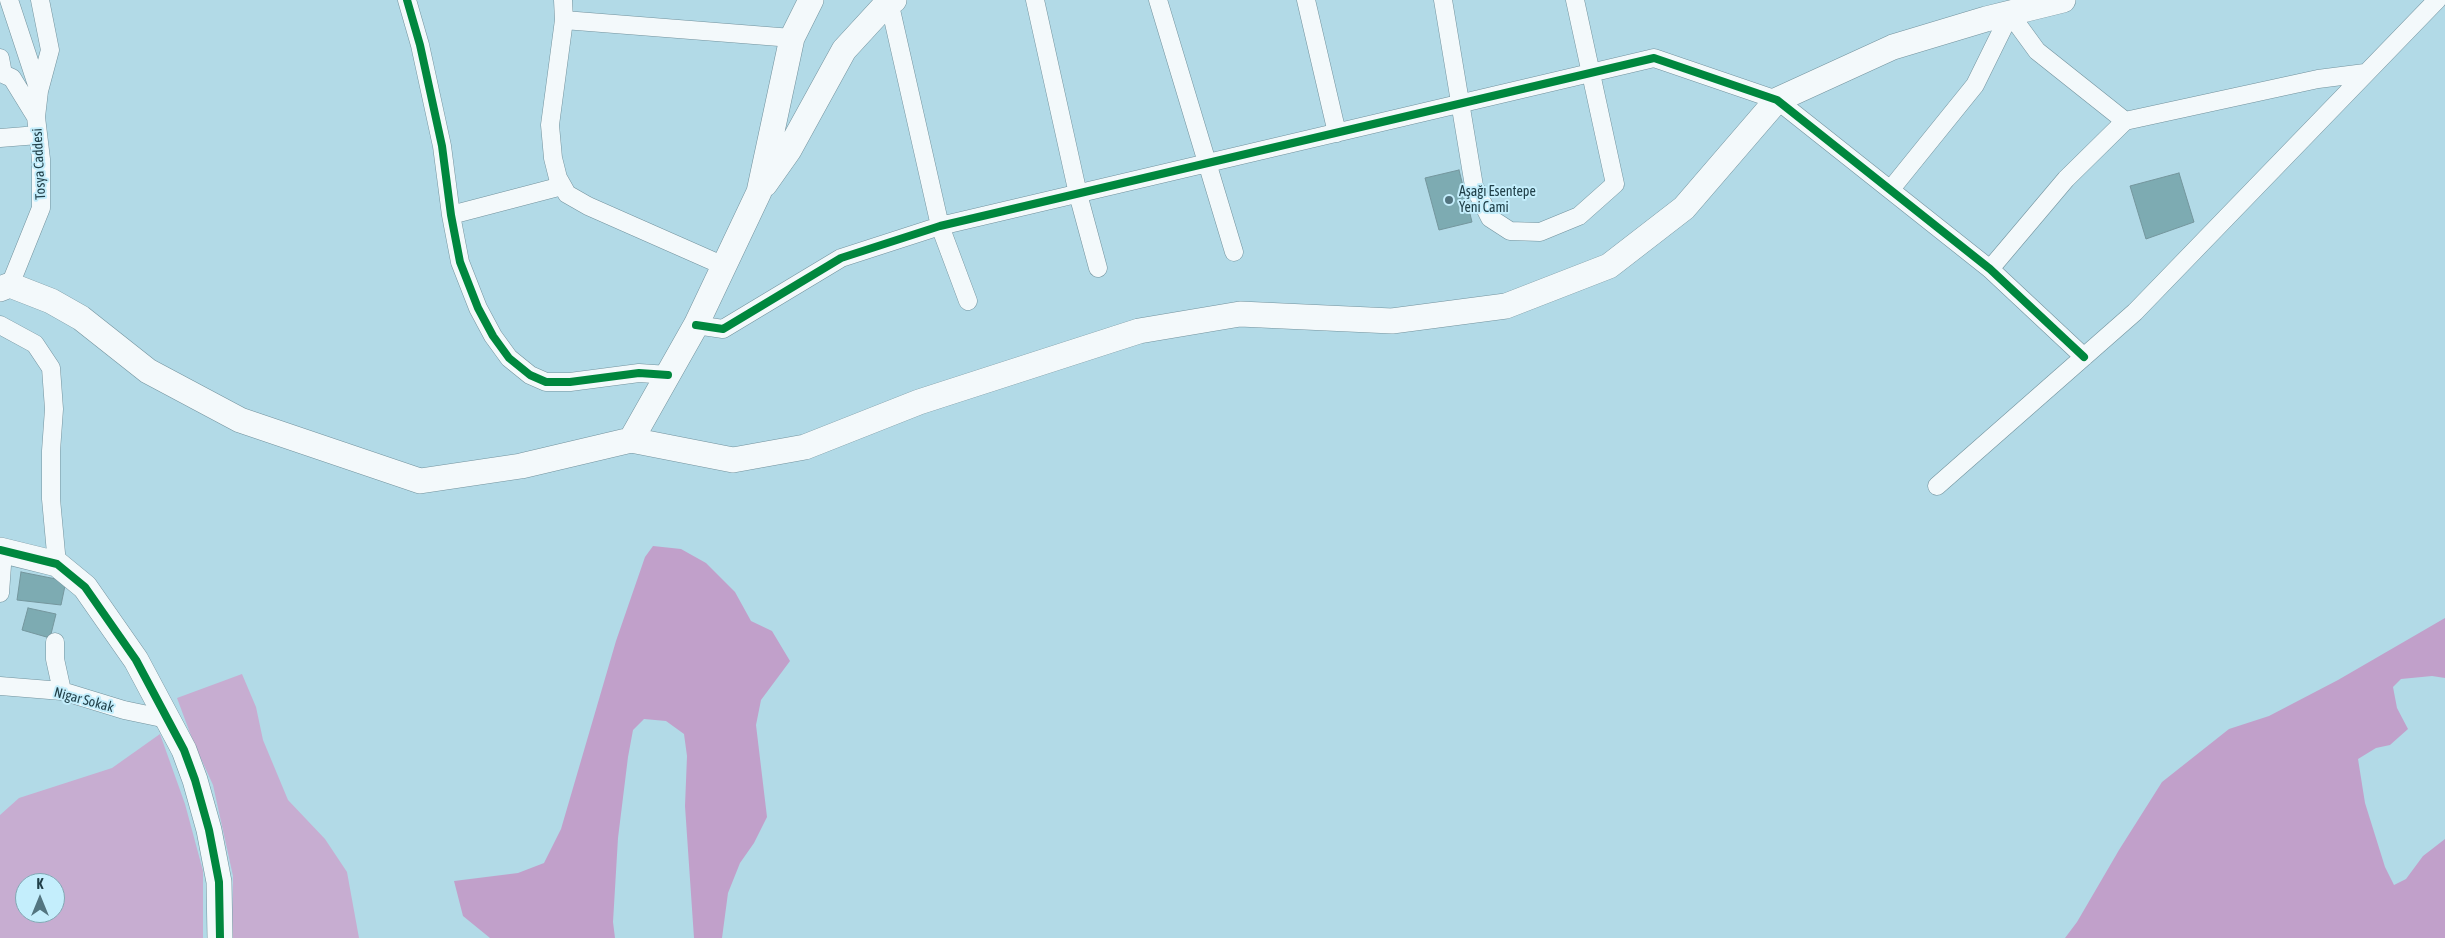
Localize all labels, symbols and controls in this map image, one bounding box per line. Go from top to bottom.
street label: Tosya Caddesi [29,128,49,200]
place label: Aşağı Esentepe Yeni Cami [1459,184,1536,216]
marker: Aşağı Esentepe Yeni Cami [1443,194,1455,206]
street label: Nigar Sokak [52,684,116,716]
north arrow [15,873,65,923]
text: K [37,876,43,892]

